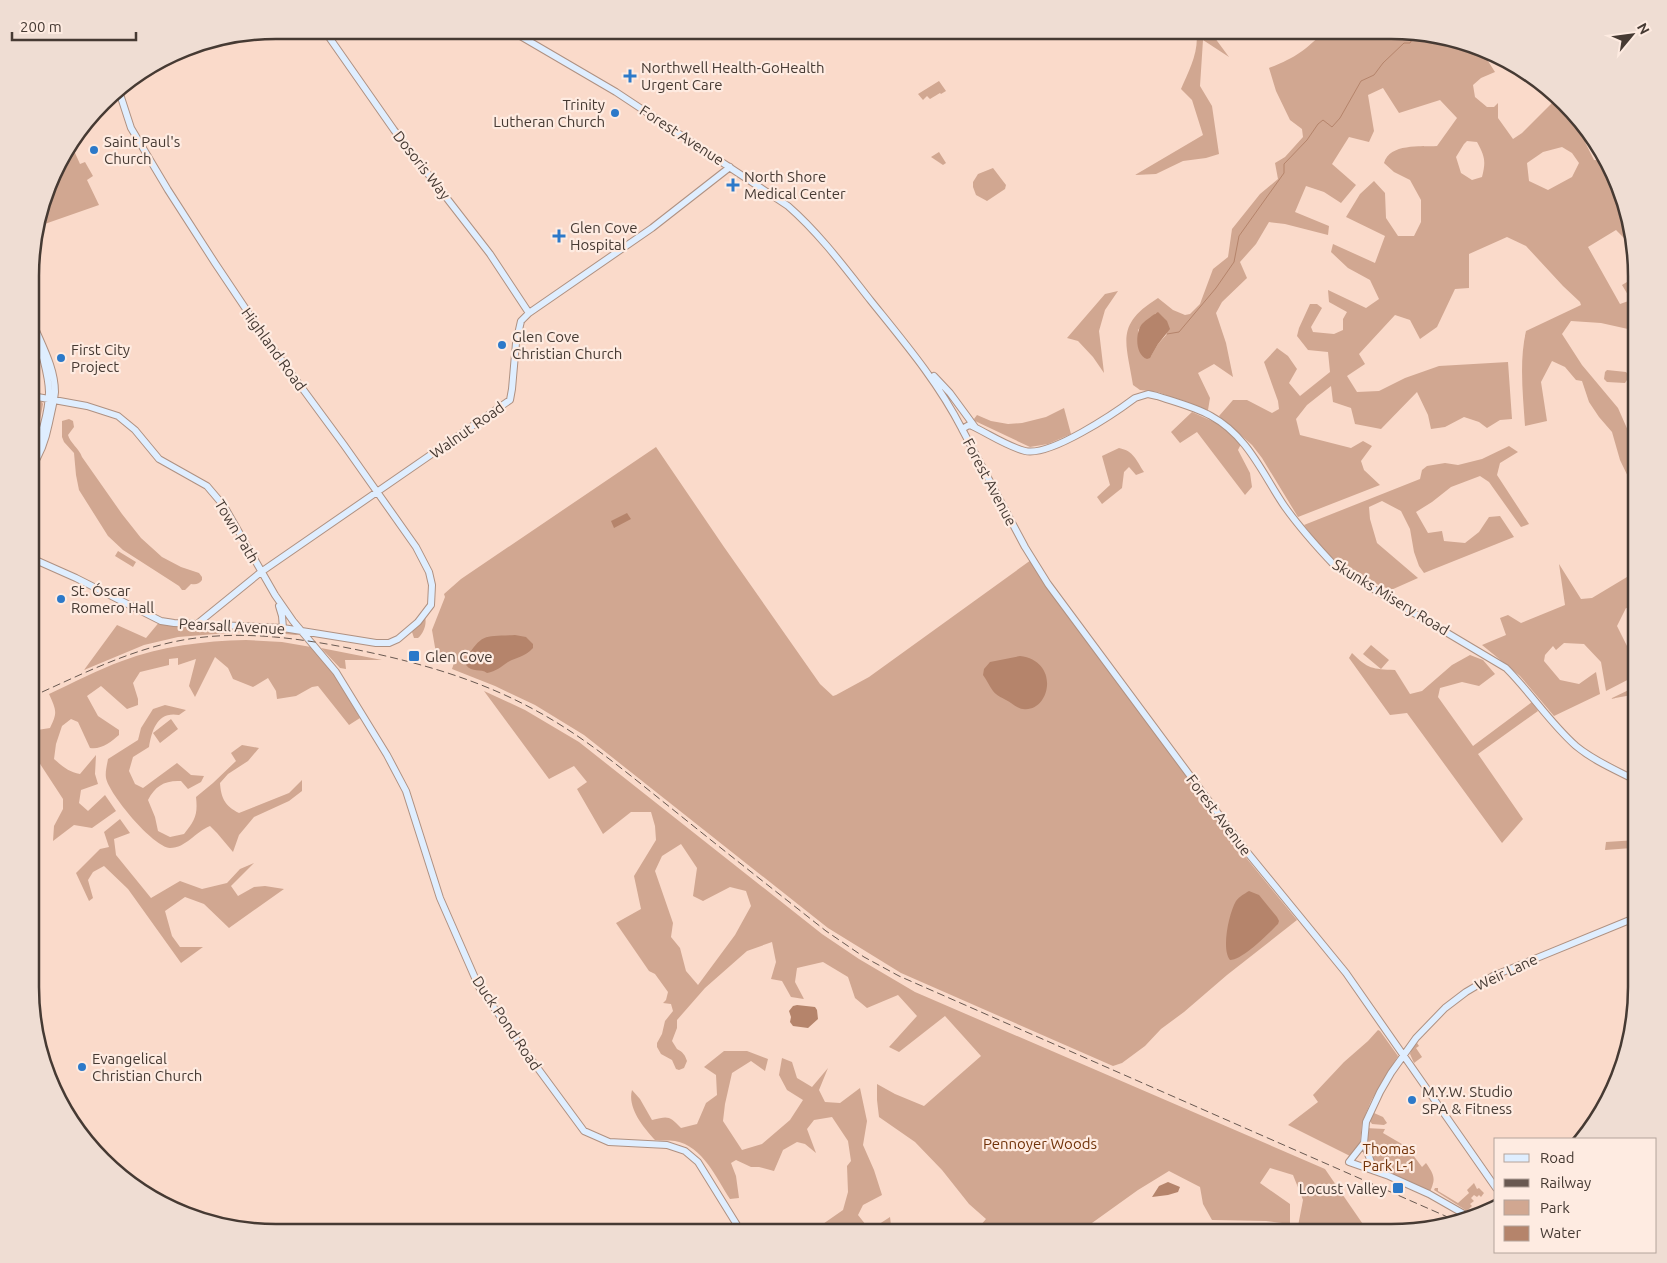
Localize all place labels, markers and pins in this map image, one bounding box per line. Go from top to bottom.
place label: Northwell Health-GoHealth Urgent Care [641,59,825,93]
marker: Northwell Health-GoHealth Urgent Care [623,69,637,83]
place label: Trinity Lutheran Church [493,96,605,130]
marker: Trinity Lutheran Church [609,107,621,119]
place label: Saint Paul's Church [104,133,180,167]
marker: Saint Paul's Church [88,144,100,156]
place label: North Shore Medical Center [744,168,846,202]
marker: North Shore Medical Center [726,178,740,192]
place label: Glen Cove Hospital [570,219,638,253]
marker: Glen Cove Hospital [552,229,566,243]
place label: Glen Cove Christian Church [512,328,622,362]
marker: Glen Cove Christian Church [496,339,508,351]
place label: First City Project [71,341,130,375]
marker: First City Project [55,352,67,364]
place label: St. Óscar Romero Hall [71,582,154,616]
marker: St. Óscar Romero Hall [55,593,67,605]
place label: Glen Cove [425,648,493,665]
marker: Glen Cove [407,649,421,663]
place label: Evangelical Christian Church [92,1050,202,1084]
marker: Evangelical Christian Church [76,1061,88,1073]
place label: M.Y.W. Studio SPA & Fitness [1422,1083,1513,1117]
marker: M.Y.W. Studio SPA & Fitness [1406,1094,1418,1106]
place label: Locust Valley [1299,1180,1387,1197]
marker: Locust Valley [1391,1181,1405,1195]

